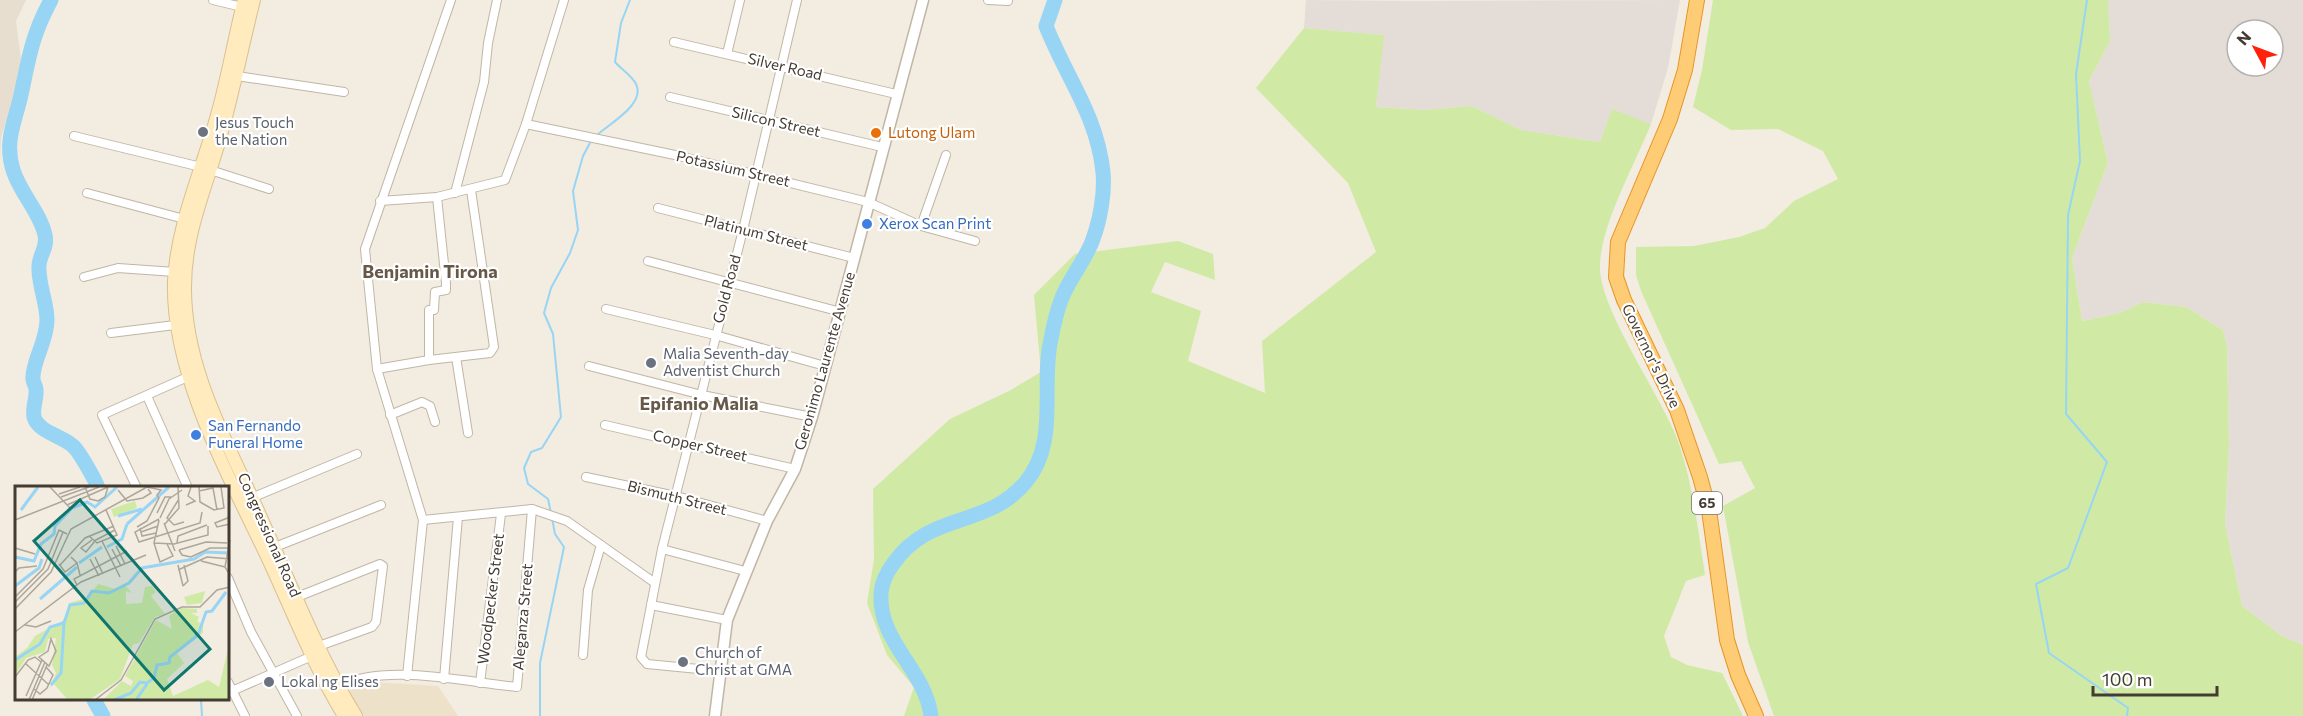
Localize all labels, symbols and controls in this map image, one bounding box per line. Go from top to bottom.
north arrow [2225,18,2285,78]
text: N [2232,27,2254,49]
street label: Silver Road [746,49,824,83]
street label: Silicon Street [730,102,822,140]
place label: Jesus Touch the Nation [215,113,294,148]
place label: Lutong Ulam [888,123,975,141]
marker: Jesus Touch the Nation [196,125,210,139]
marker: Lutong Ulam [869,126,883,140]
street label: Potassium Street [675,146,792,190]
street label: Platinum Street [702,210,810,254]
place label: Xerox Scan Print [879,214,991,232]
marker: Xerox Scan Print [860,217,874,231]
street label: Gold Road [708,252,744,325]
district label: Benjamin Tirona [362,260,498,282]
street label: Geronimo Laurente Avenue [790,269,858,452]
street label: Governor's Drive [1619,301,1685,411]
place label: Malia Seventh-day Adventist Church [663,344,789,379]
marker: Malia Seventh-day Adventist Church [644,356,658,370]
district label: Epifanio Malia [640,392,758,414]
place label: San Fernando Funeral Home [208,416,303,451]
street label: Copper Street [651,425,749,465]
marker: San Fernando Funeral Home [189,428,203,442]
street label: Congressional Road [234,470,305,600]
street label: Bismuth Street [626,476,729,518]
inset map [15,486,230,701]
road number: 65 [1692,492,1722,514]
street label: Woodpecker Street [473,532,507,665]
street label: Aleganza Street [508,563,536,671]
place label: Church of Christ at GMA [695,643,792,678]
marker: Church of Christ at GMA [676,655,690,669]
scale bar [2093,659,2218,697]
text: 100 m [2102,668,2152,690]
place label: Lokal ng Elises [281,672,379,690]
marker: Lokal ng Elises [262,675,276,689]

